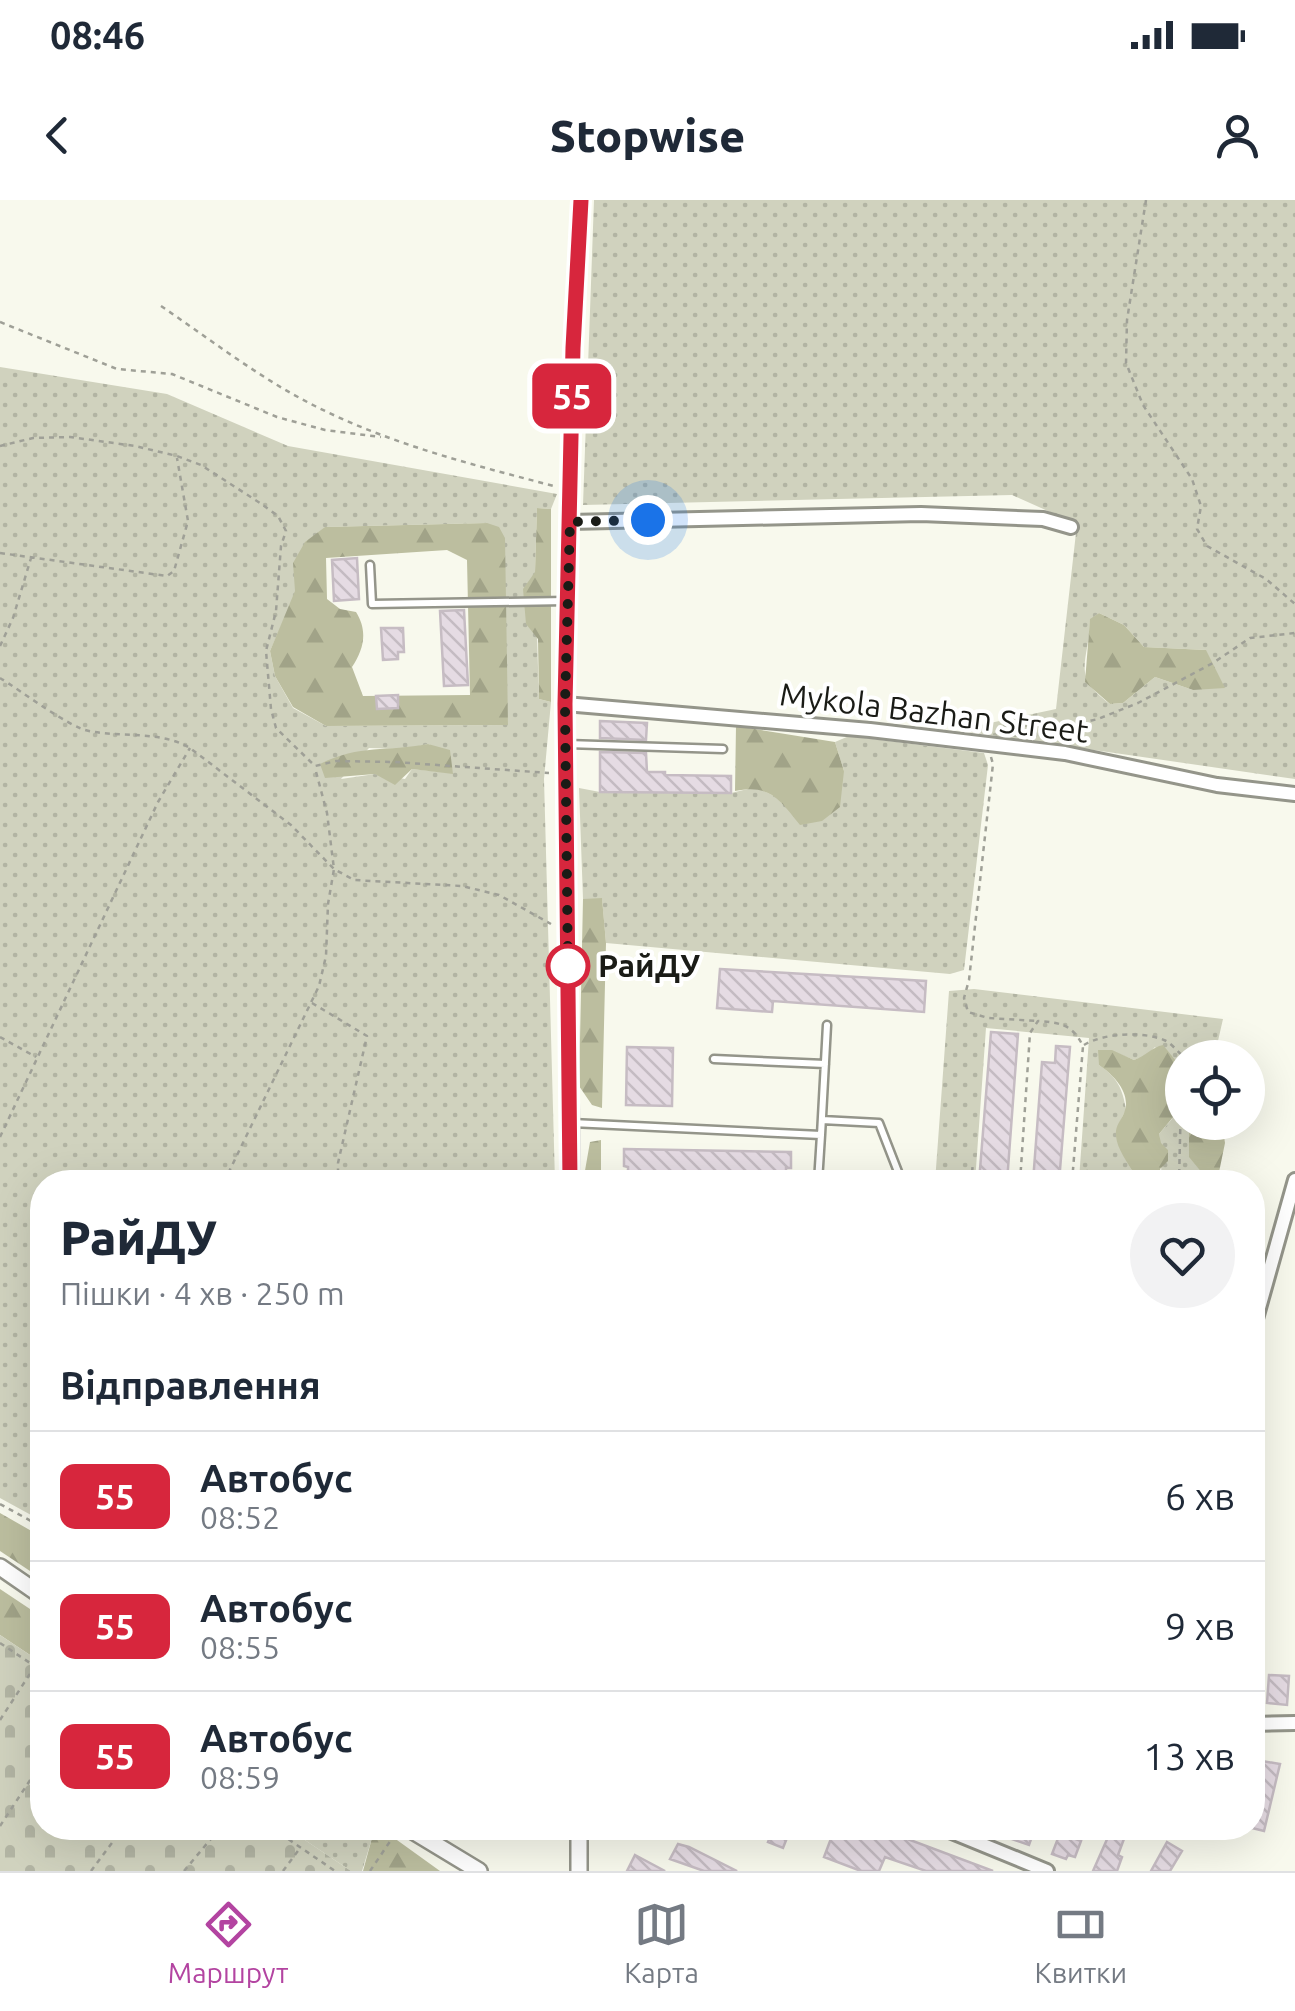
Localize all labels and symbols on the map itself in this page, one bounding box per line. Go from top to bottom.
line badge: 55 [527,364,617,428]
your location [623,495,673,545]
street label: Mykola Bazhan Street [778,675,1091,749]
marker: РайДУ [547,945,589,987]
place label: РайДУ [598,947,700,983]

